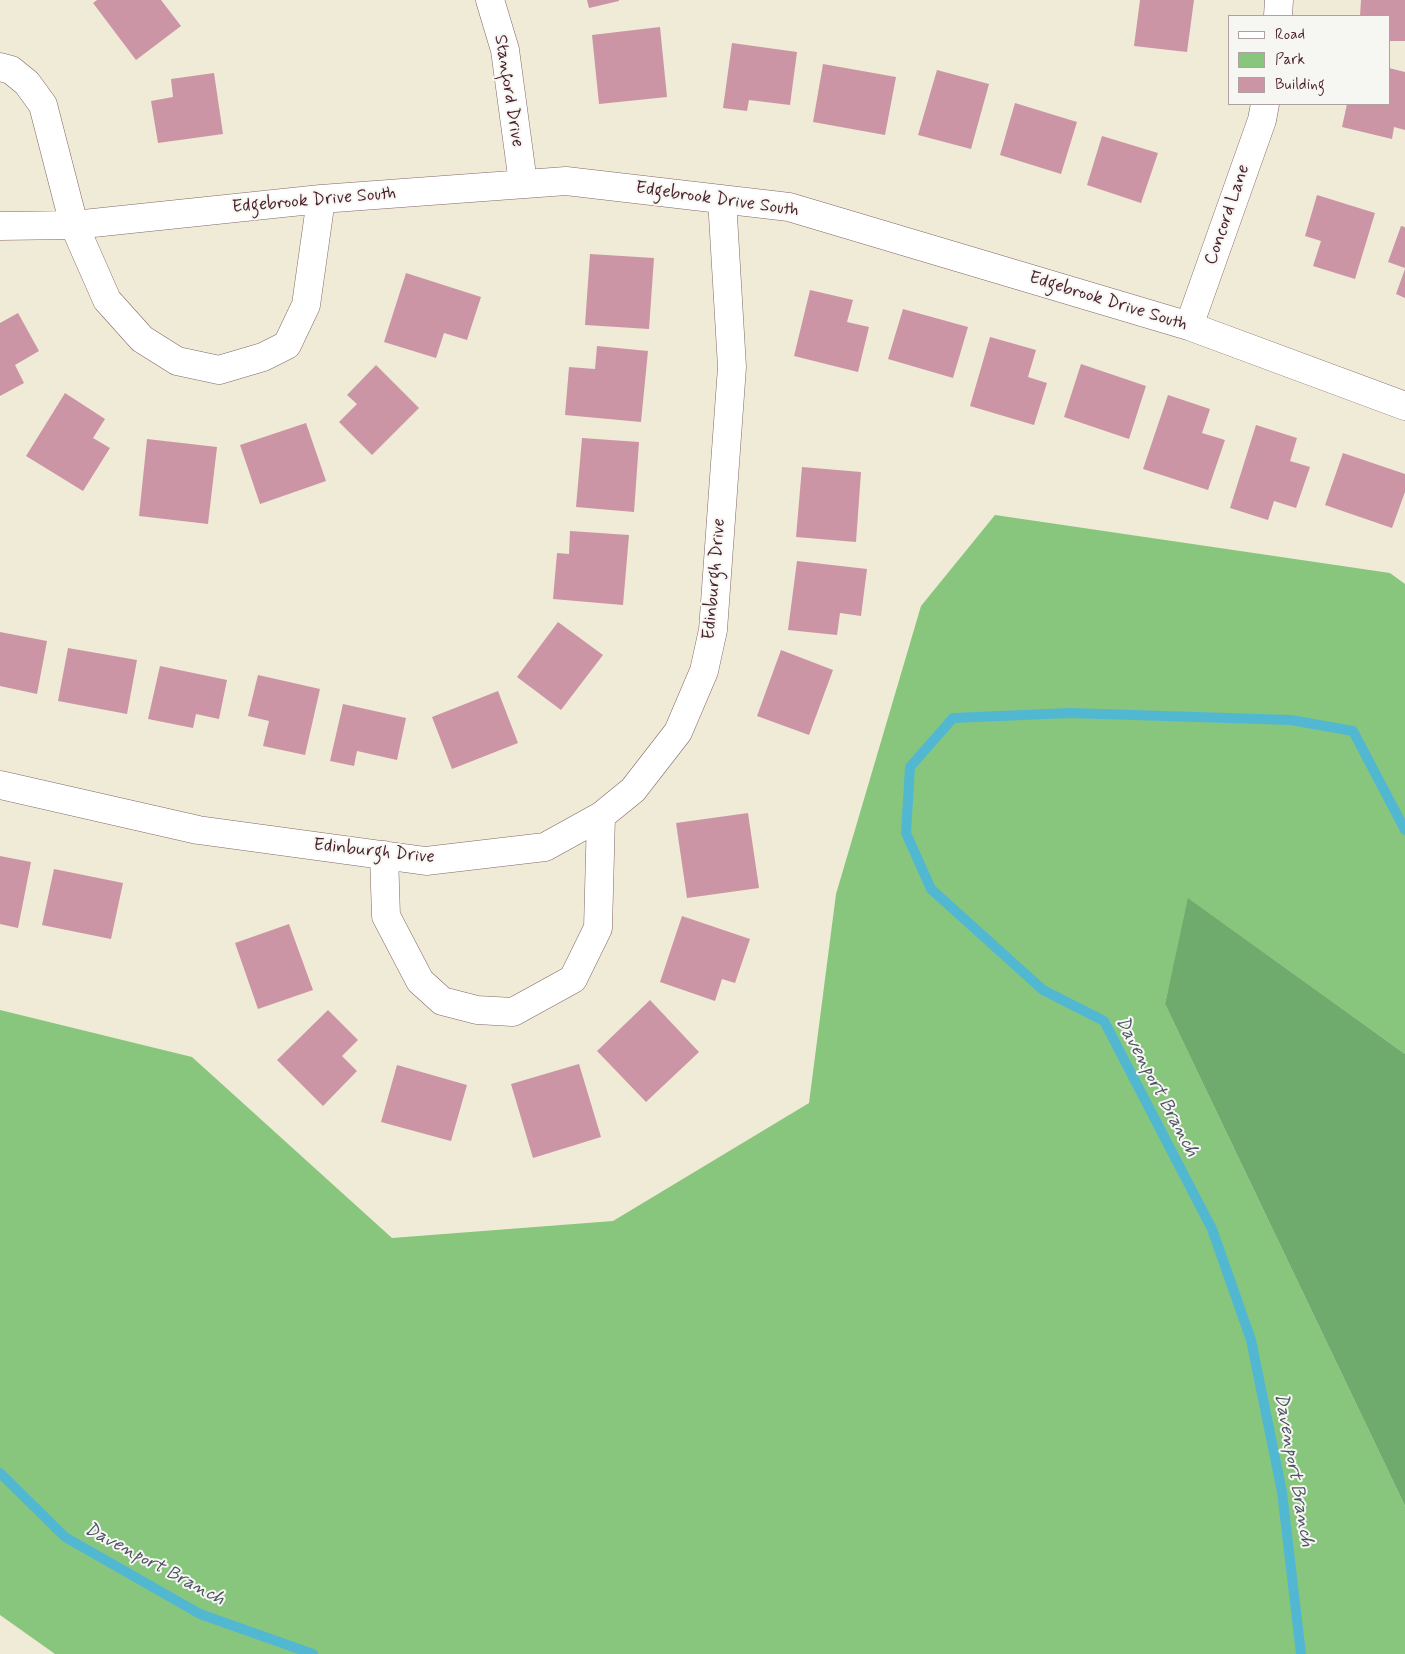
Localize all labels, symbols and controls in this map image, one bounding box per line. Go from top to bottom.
legend [1228,15,1390,105]
text: Road [1275,25,1305,45]
street label: Stanford Drive [488,33,528,149]
text: Park [1275,50,1305,70]
text: Building [1275,75,1325,95]
street label: Concord Lane [1201,162,1255,268]
street label: Edgebrook Drive South [634,178,800,222]
street label: Edgebrook Drive South [231,183,397,219]
street label: Edgebrook Drive South [1026,268,1190,336]
street label: Edinburgh Drive [699,517,731,641]
street label: Edinburgh Drive [312,835,436,869]
water label: Davenport Branch [1109,1013,1203,1161]
water label: Davenport Branch [1268,1391,1318,1549]
water label: Davenport Branch [80,1518,228,1612]

